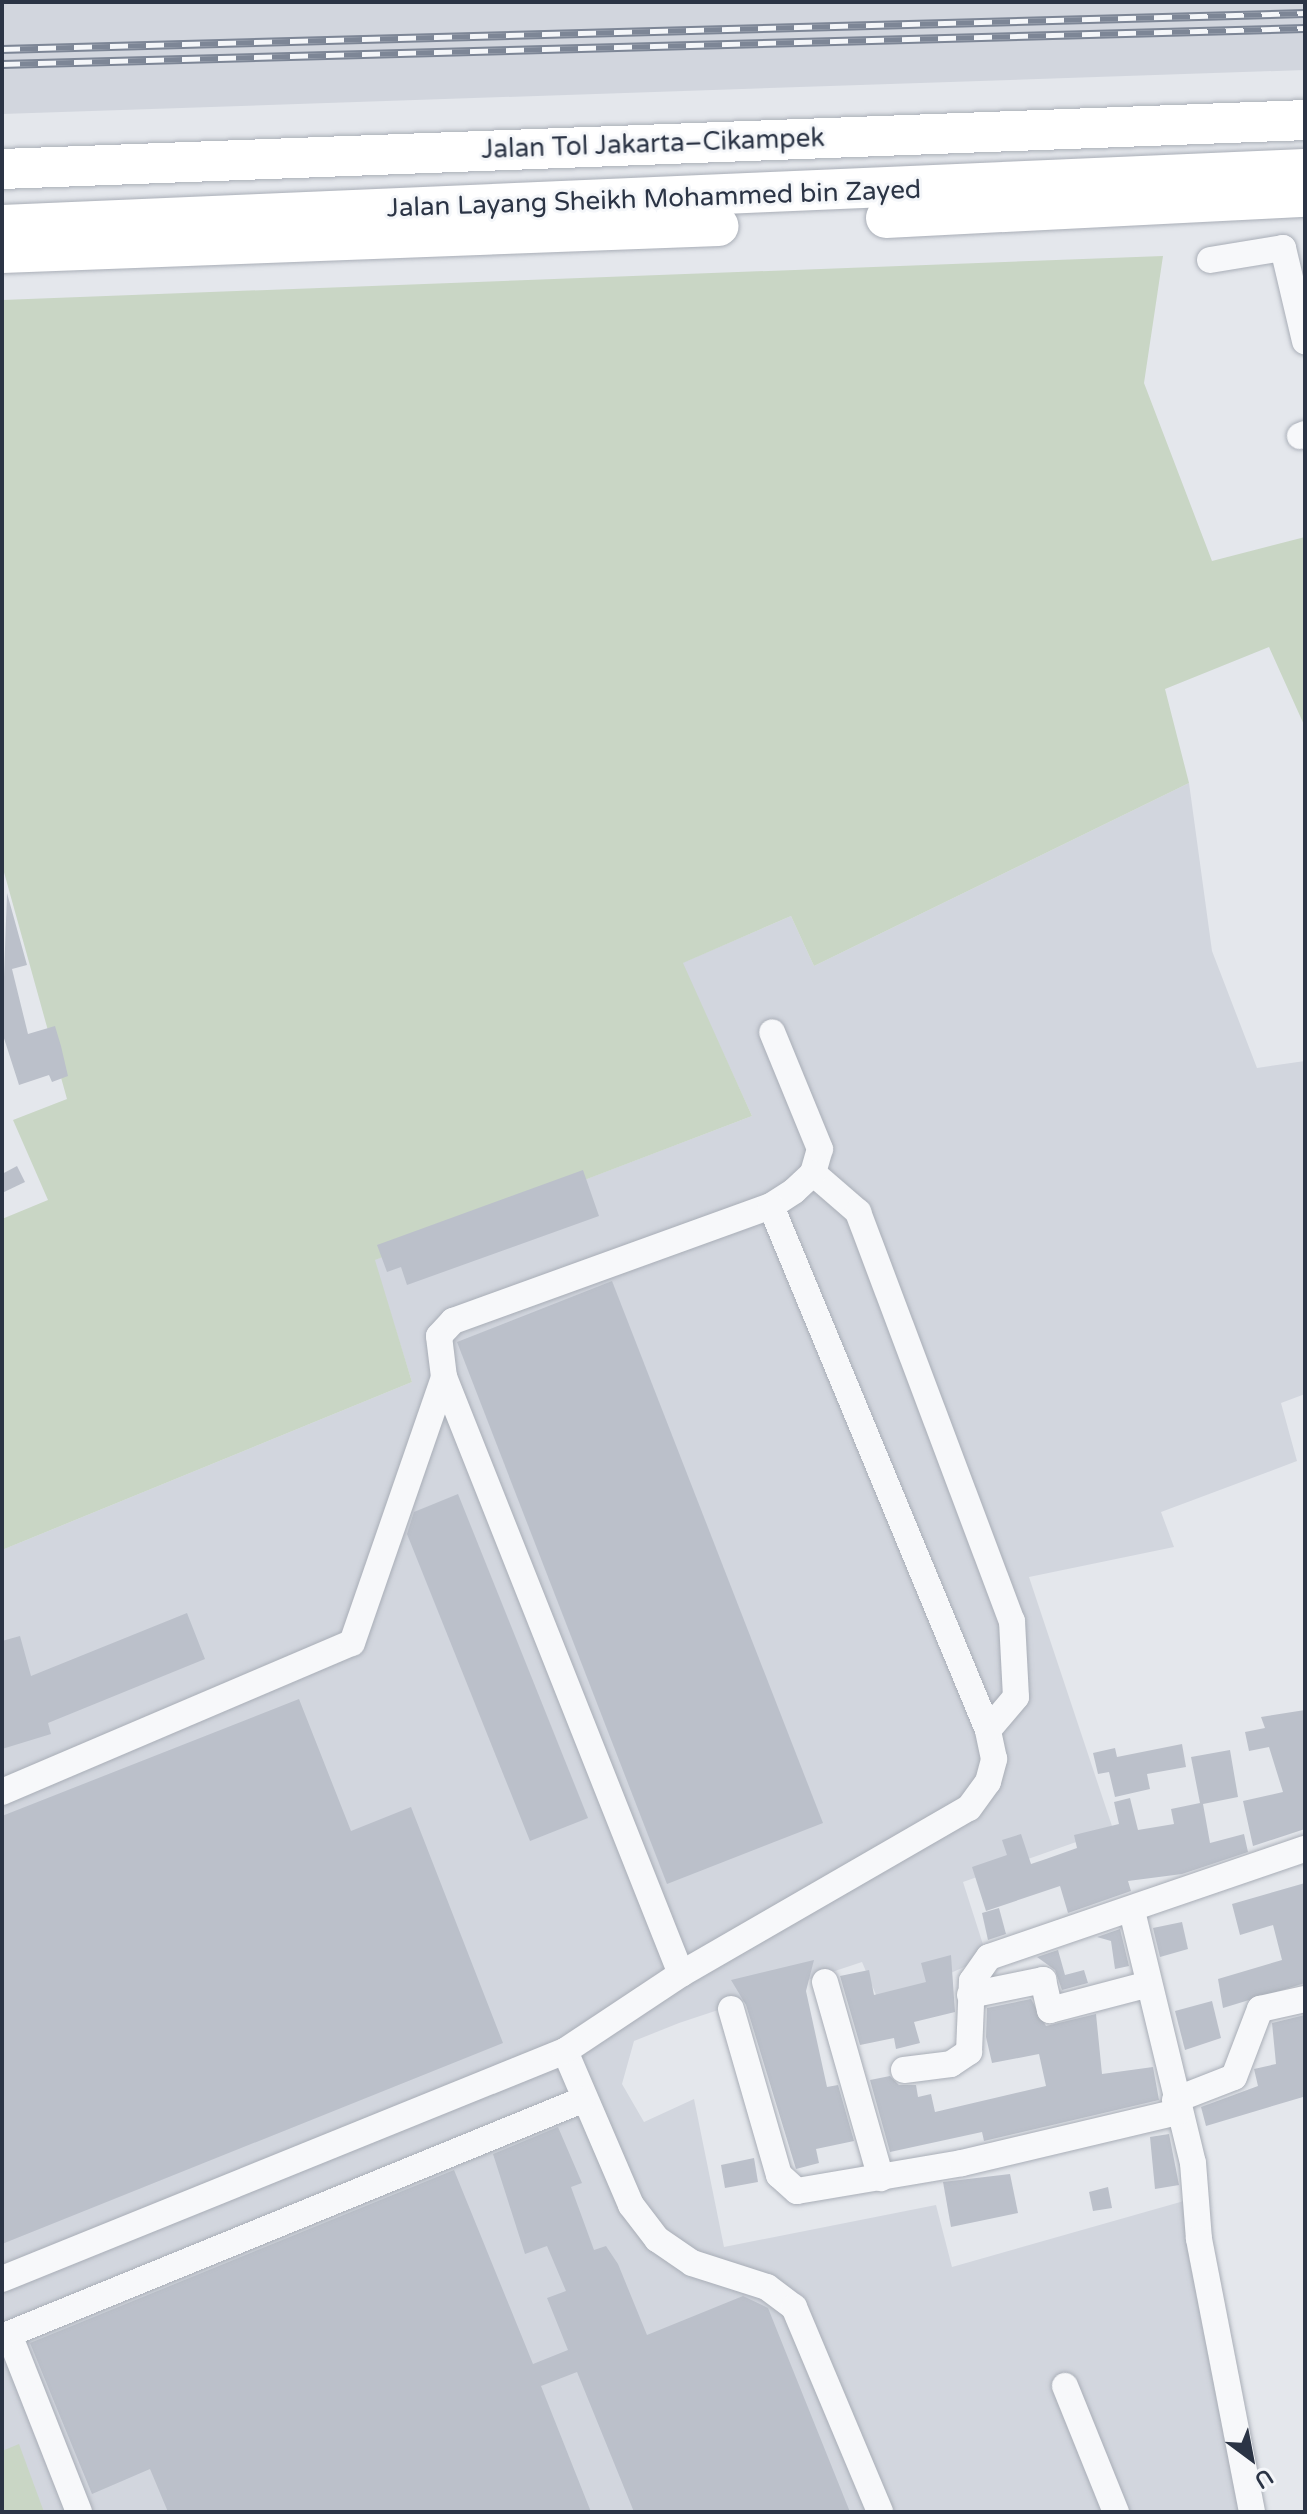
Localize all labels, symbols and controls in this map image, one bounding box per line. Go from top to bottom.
street label: Jalan Tol Jakarta–Cikampek [481,122,825,166]
street label: Jalan Layang Sheikh Mohammed bin Zayed [386,174,922,224]
north arrow [1211,2418,1291,2498]
text: U [1250,2463,1278,2494]

